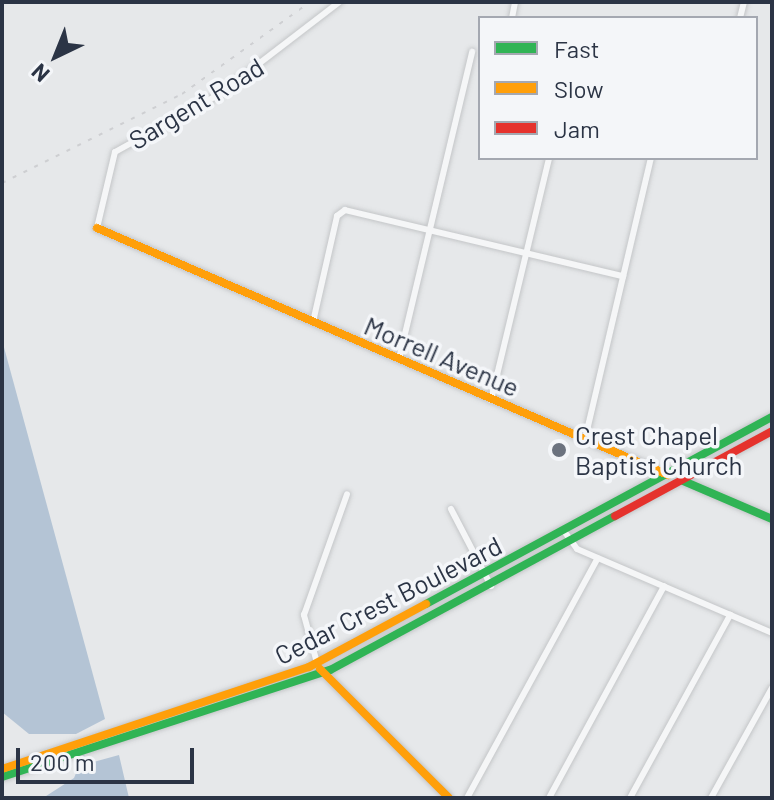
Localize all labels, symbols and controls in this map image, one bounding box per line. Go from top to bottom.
north arrow [16,16,96,96]
legend [478,16,758,160]
text: Fast [554,34,599,63]
street label: Sargent Road [123,51,269,155]
text: N [25,59,54,88]
text: Slow [554,74,603,103]
text: Jam [554,114,600,143]
street label: Morrell Avenue [360,309,524,403]
place label: Crest Chapel Baptist Church [575,419,743,480]
marker: Crest Chapel Baptist Church [550,441,568,459]
street label: Cedar Crest Boulevard [269,529,507,671]
scale bar [20,732,198,782]
text: 200 m [30,747,95,776]

